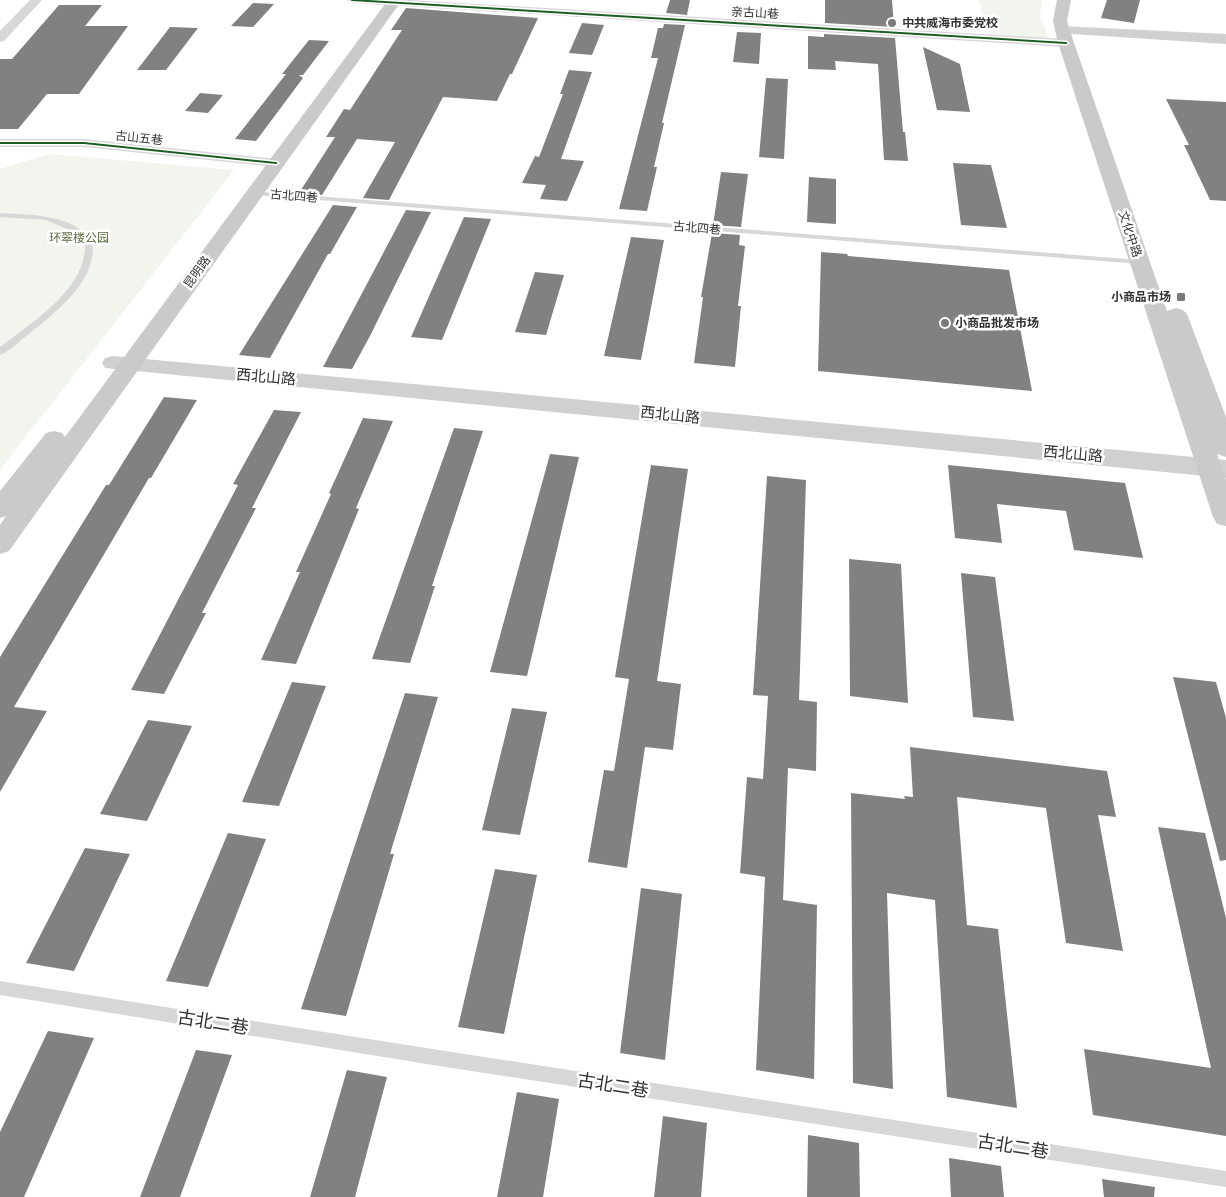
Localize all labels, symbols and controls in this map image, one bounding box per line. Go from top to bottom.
street label: 亲古山巷 [731,5,779,21]
place label: 中共威海市委党校 [902,16,998,30]
marker: 中共威海市委党校 [886,17,898,29]
street label: 古山五巷 [114,129,164,147]
street label: 古北四巷 [269,187,319,205]
street label: 文化中路 [1116,209,1144,259]
street label: 古北四巷 [672,219,722,237]
park label: 环翠楼公园 [49,231,109,245]
street label: 昆明路 [181,253,213,291]
place label: 小商品市场 [1111,290,1171,304]
marker: 小商品市场 [1175,291,1187,303]
place label: 小商品批发市场 [955,316,1039,330]
marker: 小商品批发市场 [939,317,951,329]
street label: 西北山路 [235,365,297,389]
street label: 西北山路 [639,403,701,427]
street label: 西北山路 [1042,442,1104,466]
street label: 古北二巷 [176,1006,250,1038]
street label: 古北二巷 [576,1069,650,1101]
street label: 古北二巷 [976,1130,1050,1162]

